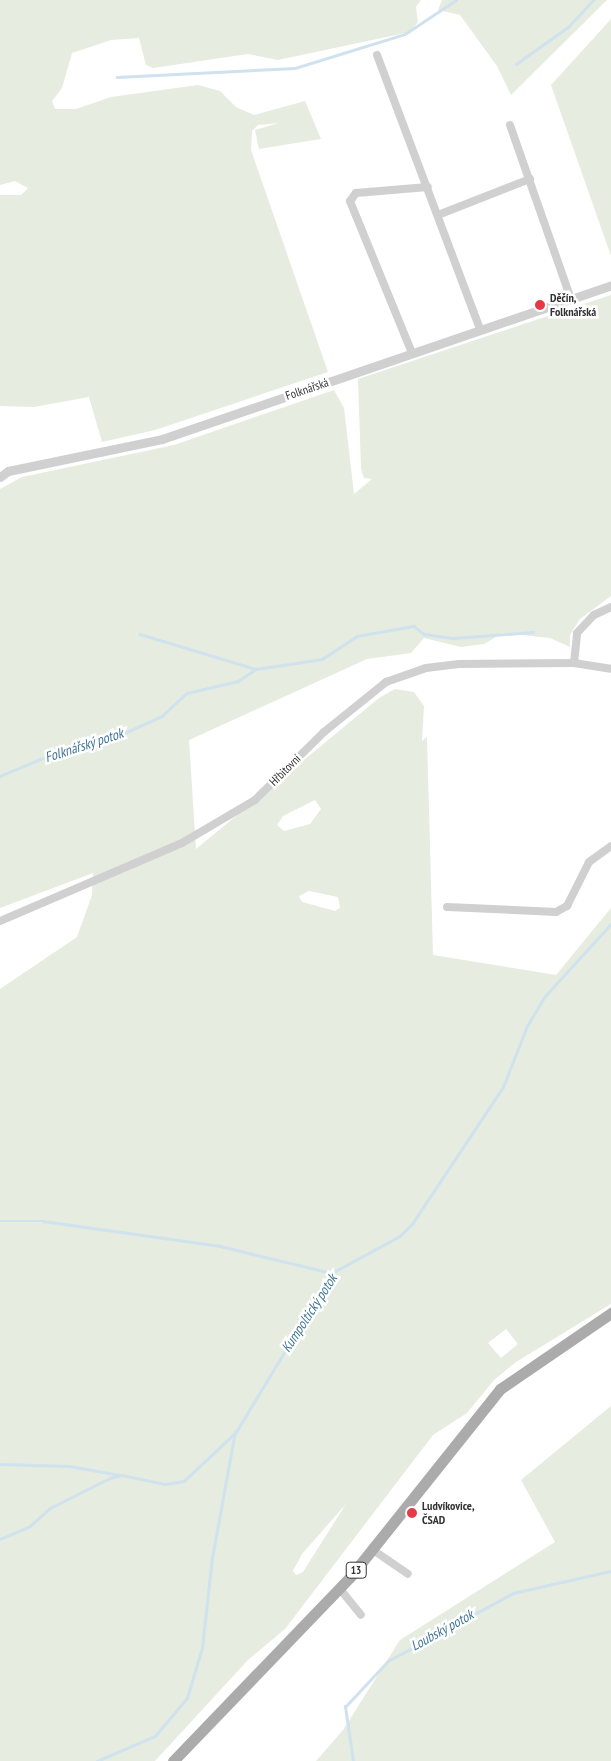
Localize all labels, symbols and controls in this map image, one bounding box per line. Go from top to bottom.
place label: Děčín, Folknářská [550,291,596,319]
marker: Děčín, Folknářská [534,299,546,311]
street label: Folknářská [284,375,330,403]
water label: Folknářský potok [42,724,126,766]
street label: Hřbitovní [266,751,304,789]
water label: Kumpoltický potok [277,1271,341,1355]
place label: Ludvíkovice, ČSAD [422,1499,475,1527]
marker: Ludvíkovice, ČSAD [406,1507,418,1519]
road number: 13 [345,1562,367,1578]
water label: Loubský potok [408,1606,476,1654]

